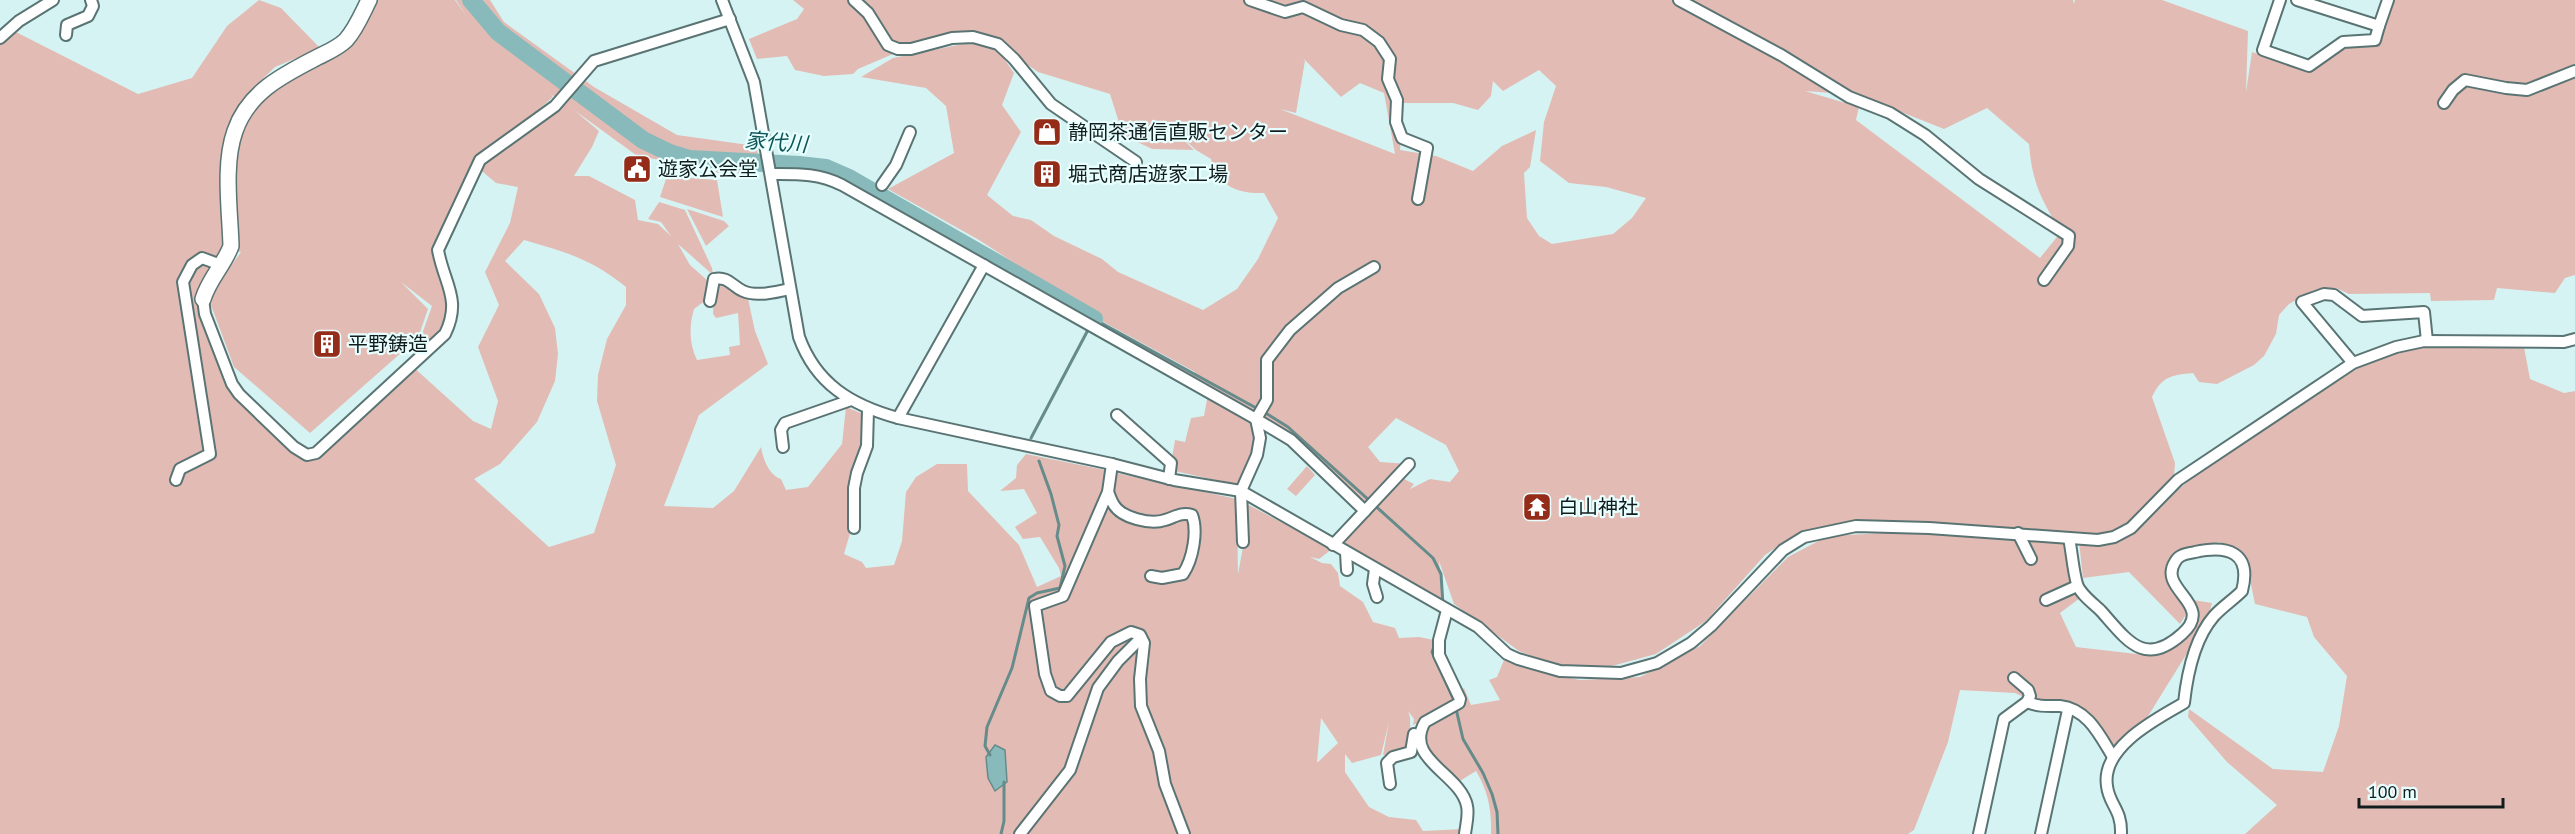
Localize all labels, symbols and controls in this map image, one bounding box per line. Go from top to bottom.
shop icon: 静岡茶通信直販センター [1031,116,1063,148]
place label: 静岡茶通信直販センター [1068,119,1288,145]
water label: 家代川 [744,126,810,158]
public building icon: 遊家公会堂 [621,153,653,185]
place label: 遊家公会堂 [658,156,758,182]
building icon: 堀式商店遊家工場 [1031,158,1063,190]
place label: 堀式商店遊家工場 [1068,161,1228,187]
building icon: 平野鋳造 [311,328,343,360]
place label: 平野鋳造 [348,331,428,357]
temple icon: 白山神社 [1521,491,1553,523]
place label: 白山神社 [1558,494,1638,520]
scale bar [2359,771,2503,809]
text: 100 m [2368,780,2417,803]

